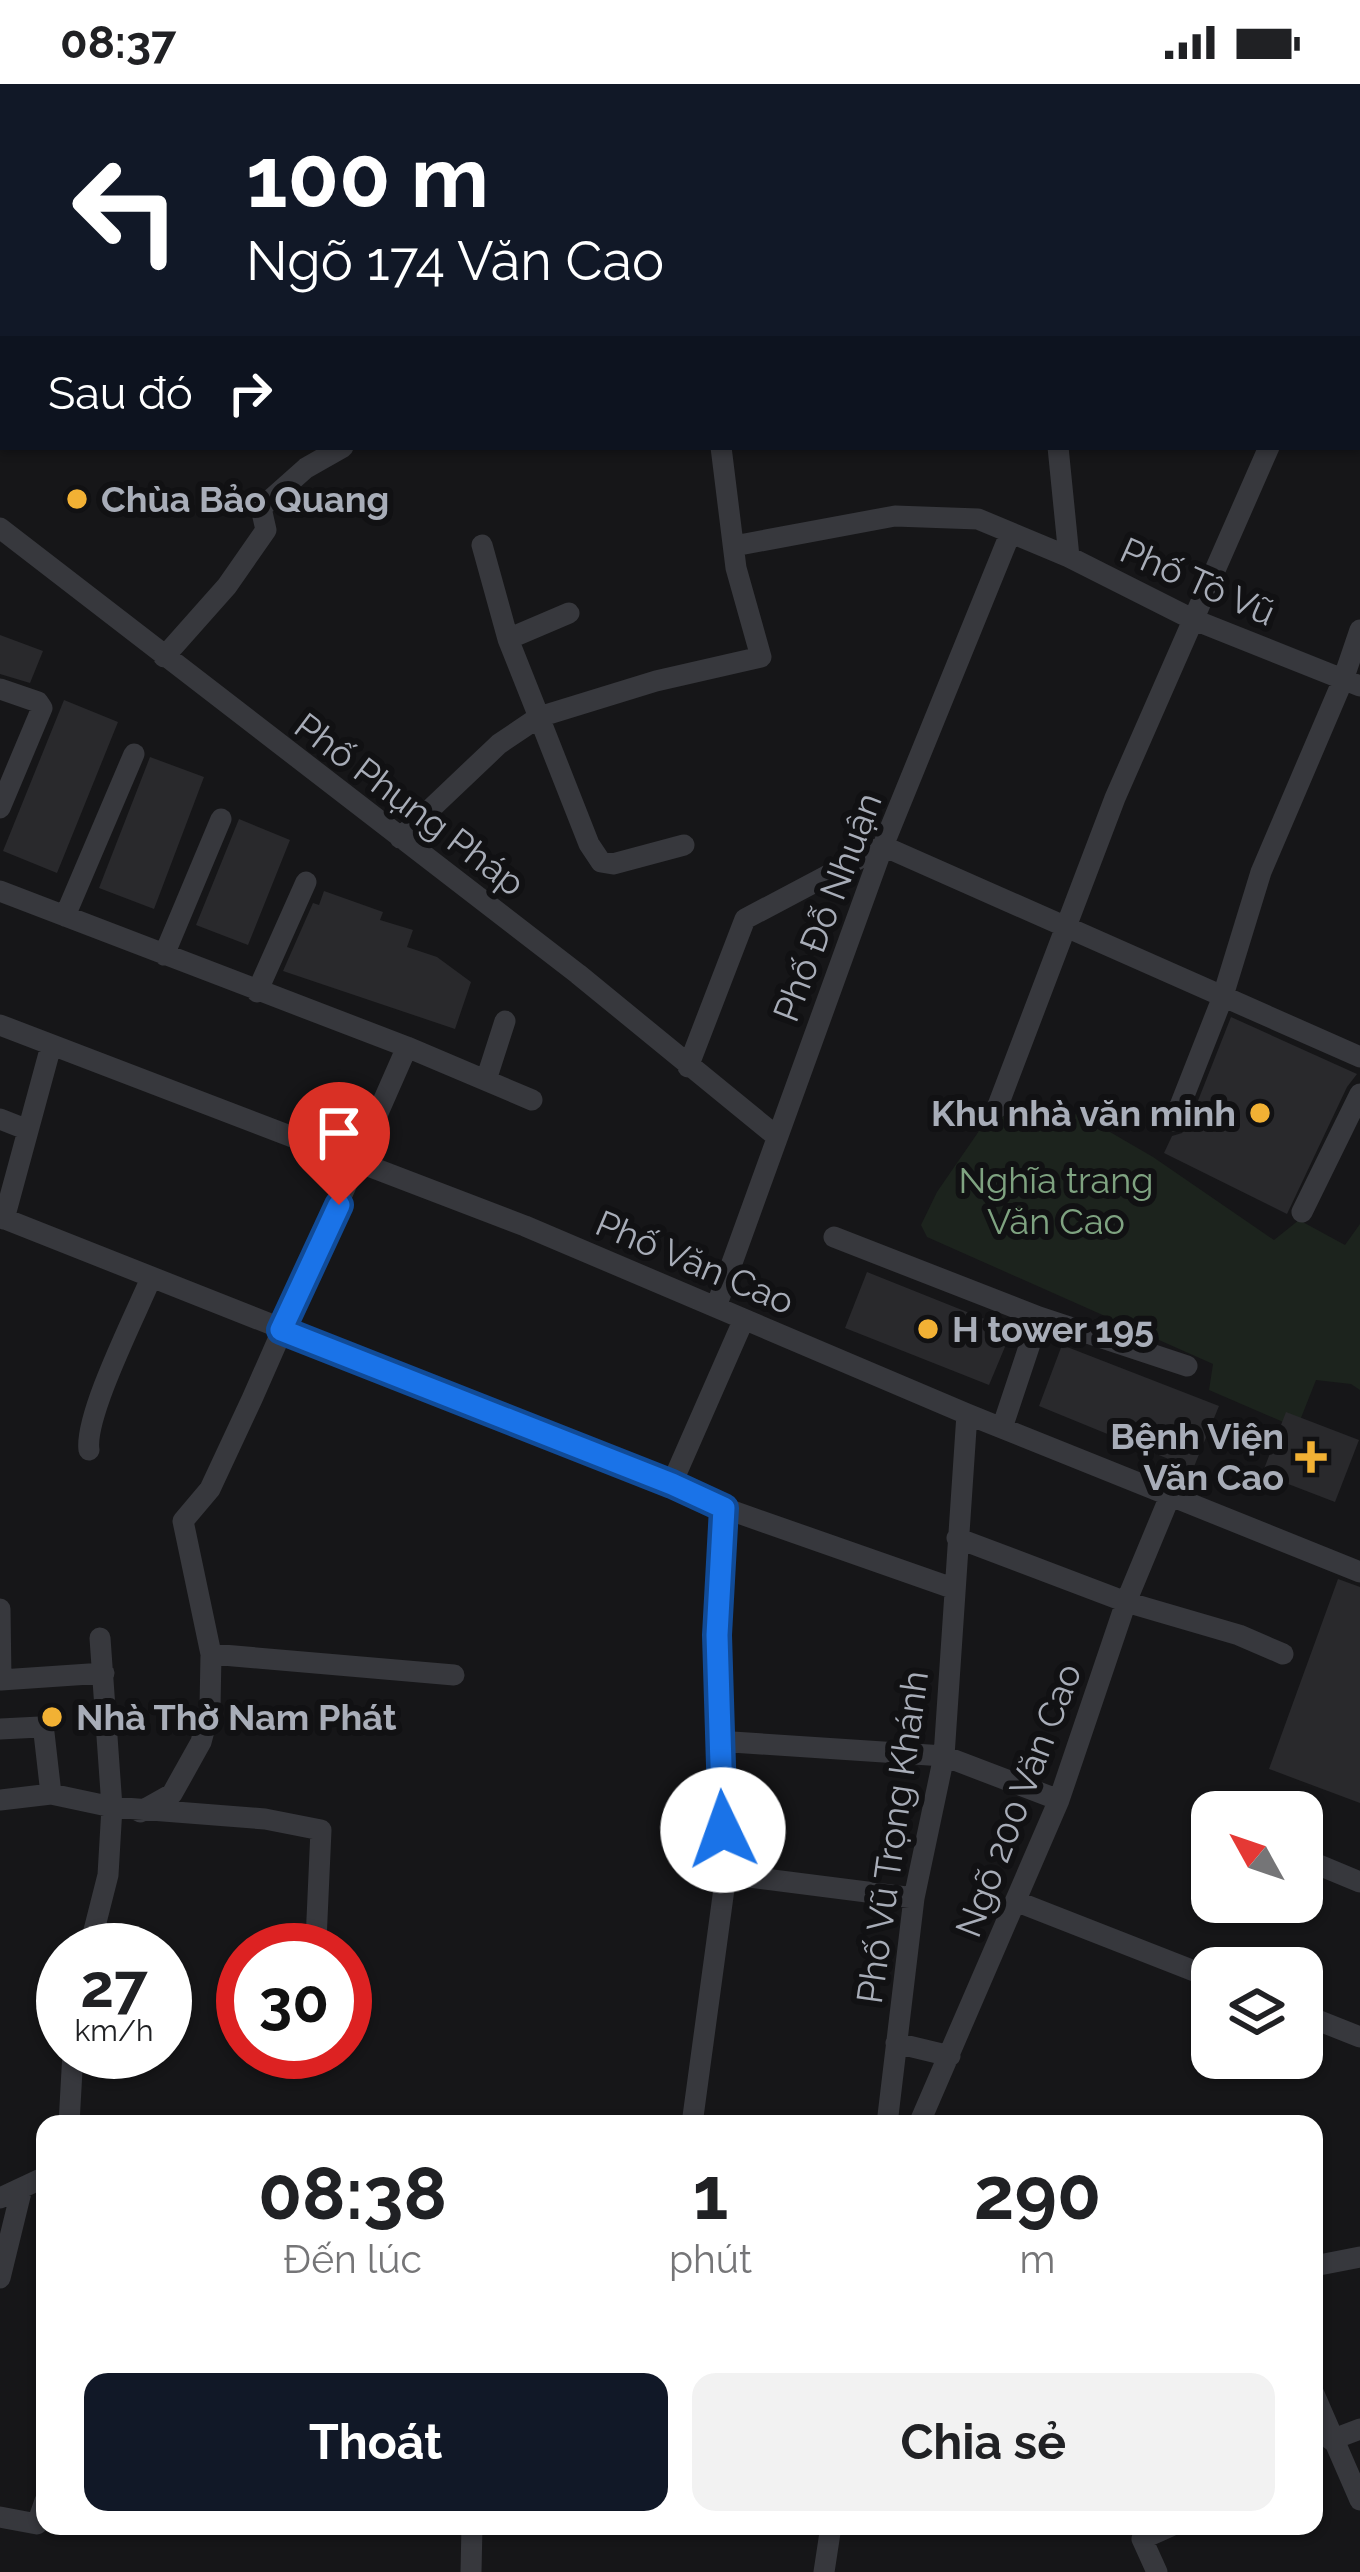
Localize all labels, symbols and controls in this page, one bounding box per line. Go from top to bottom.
text: 08:37 [60,16,176,69]
text: 100 m [246,128,489,227]
icon: left [48,132,204,288]
text: Ngõ 174 Văn Cao [246,229,664,293]
icon: right [217,360,283,426]
text: Sau đó [48,367,193,420]
place label: Chùa Bảo Quang [101,478,389,520]
marker: Chùa Bảo Quang [64,486,90,512]
street label: Phố Tô Vũ [1114,528,1282,634]
street label: Phố Phụng Pháp [287,704,533,904]
street label: Phố Đỗ Nhuận [764,787,890,1027]
pin [288,1082,390,1205]
place label: Khu nhà văn minh [931,1092,1236,1134]
icon: arrive [306,1100,372,1166]
marker: Khu nhà văn minh [1247,1100,1273,1126]
park label: Nghĩa trang Văn Cao [959,1159,1153,1242]
street label: Phố Văn Cao [590,1201,800,1323]
place label: H tower 195 [952,1308,1154,1350]
marker: H tower 195 [915,1316,941,1342]
place label: Bệnh Viện Văn Cao [1110,1415,1284,1498]
marker: Bệnh Viện Văn Cao [1295,1441,1327,1473]
street label: Ngõ 200 Văn Cao [947,1657,1089,1943]
street label: Phố Vũ Trọng Khánh [848,1668,936,2006]
place label: Nhà Thờ Nam Phát [76,1696,397,1738]
marker: Nhà Thờ Nam Phát [39,1704,65,1730]
position arrow [660,1767,786,1893]
north arrow [1191,1791,1323,1923]
map controls [1191,1791,1323,2079]
speed limit sign: 30 [216,1923,372,2079]
button: layers [1191,1947,1323,2079]
text: 27 [80,1951,148,2021]
text: km/h [74,2013,154,2048]
text: 08:38 [258,2151,447,2236]
text: 1 [693,2151,728,2236]
text: 290 [974,2151,1101,2236]
text: Đến lúc [283,2236,422,2282]
text: phút [669,2236,752,2282]
text: m [1020,2236,1055,2282]
button: Thoát [84,2373,668,2511]
button: Chia sẻ [692,2373,1275,2511]

